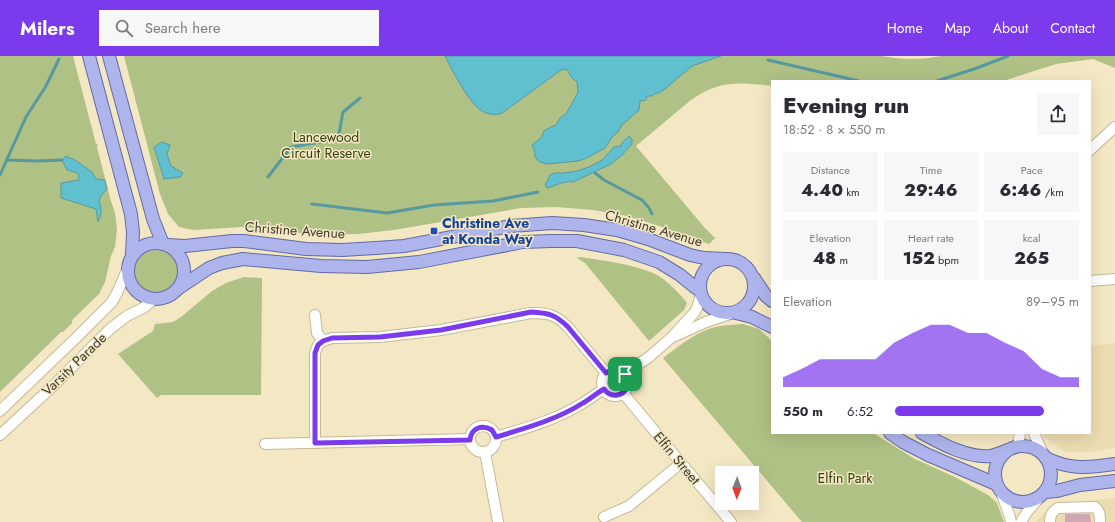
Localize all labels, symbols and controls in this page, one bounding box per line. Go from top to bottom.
search box [99,10,379,46]
text: Milers [20,15,75,42]
icon: search [113,17,135,39]
text: Search here [145,17,221,39]
text: Home [887,18,923,38]
text: Map [945,18,971,38]
text: About [993,18,1028,38]
text: Contact [1050,18,1095,38]
text: Evening run [783,89,909,121]
button: share [1037,93,1079,135]
text: 18:52 · 8 × 550 m [783,120,885,139]
park label: Lancewood Circuit Reserve [281,127,371,163]
text: Distance [811,162,850,178]
text: Time [920,162,942,178]
text: Pace [1021,162,1043,178]
text: 4.40 [801,178,843,202]
text: 29:46 [904,178,958,202]
text: 6:46 [1000,178,1041,202]
text: km [843,184,860,200]
text: /km [1041,184,1064,200]
street label: Christine Avenue [603,205,705,251]
place label: Christine Ave at Konda Way [442,213,533,249]
street label: Christine Avenue [244,217,346,243]
marker: Christine Ave at Konda Way [429,226,439,236]
text: Elevation [810,230,851,246]
text: Heart rate [908,230,954,246]
text: kcal [1023,230,1041,246]
text: 48 [813,246,836,270]
text: 152 [903,246,935,270]
text: 265 [1014,246,1049,270]
text: m [836,252,848,268]
text: bpm [935,252,959,268]
text: Elevation [783,292,832,311]
text: 89–95 m [1026,292,1079,311]
street label: Varsity Parade [37,328,111,400]
pin [608,357,642,391]
icon: arrive [614,363,636,385]
text: 550 m [783,402,823,421]
text: 6:52 [847,402,873,421]
street label: Elfin Street [649,427,705,489]
north arrow [715,466,759,510]
map controls [715,466,759,510]
park label: Elfin Park [817,468,873,488]

